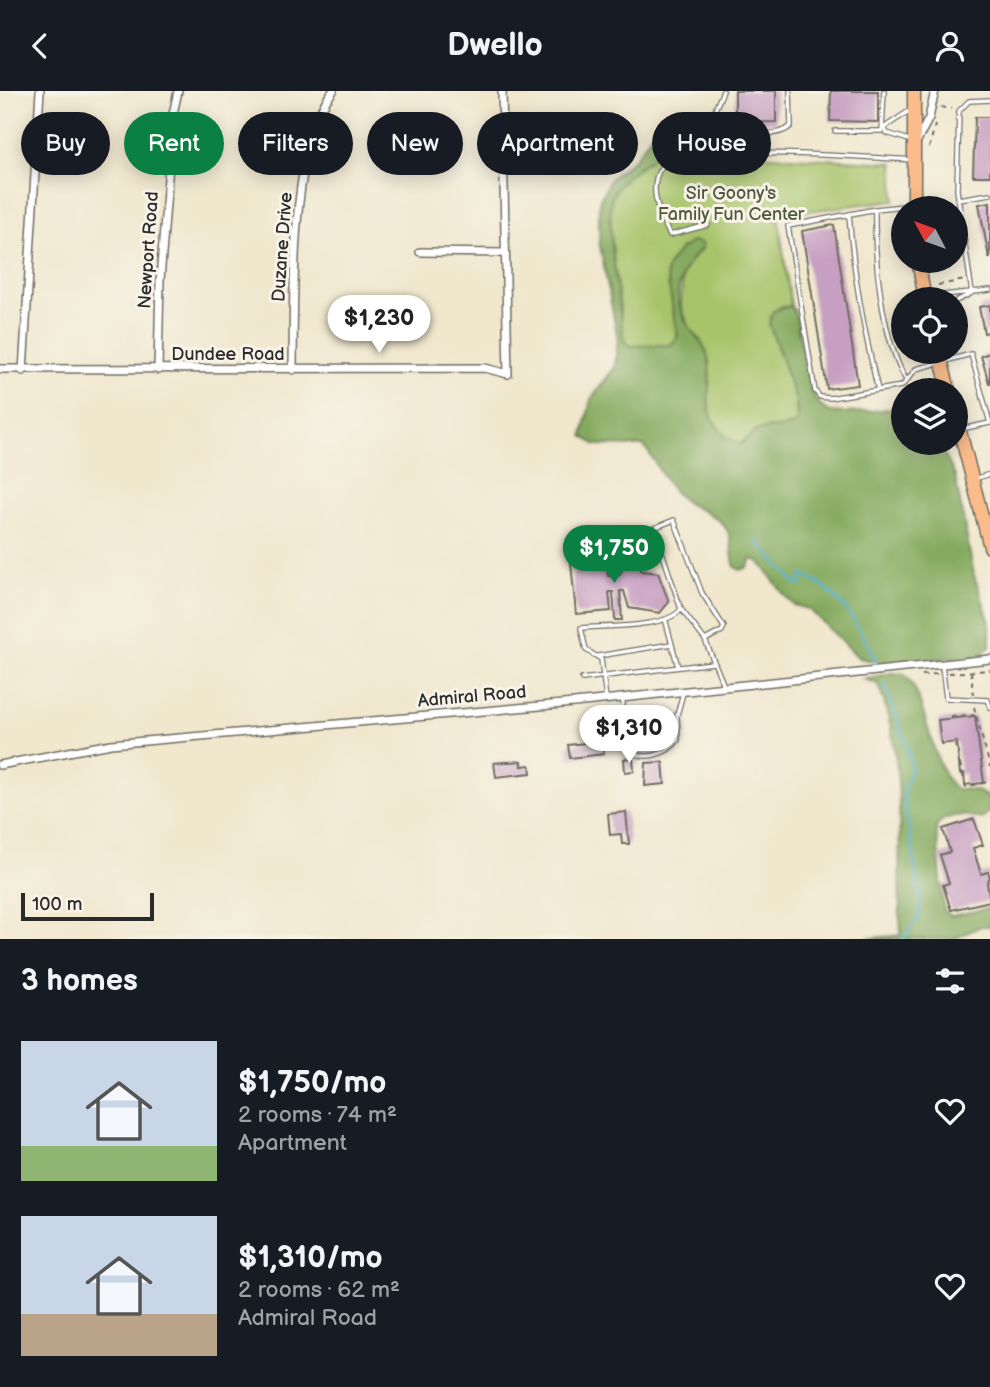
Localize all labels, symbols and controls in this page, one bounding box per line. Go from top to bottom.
text: Dwello [447,26,543,65]
icon: back [21,27,59,65]
icon: person [931,27,969,65]
chip: Buy [21,112,110,175]
chip: Rent [124,112,224,175]
chip: Filters [238,112,353,175]
chip: New [367,112,463,175]
chip: Apartment [477,112,638,175]
chip: House [652,112,771,175]
park label: Sir Goony's Family Fun Center [658,183,805,225]
street label: Newport Road [134,191,163,309]
street label: Duzane Drive [268,191,297,303]
north arrow [891,196,968,273]
map controls [891,196,968,455]
button: locate [891,287,968,364]
pin: $1,230 [322,295,436,355]
text: $1,230 [344,304,414,332]
street label: Dundee Road [171,344,285,365]
button: layers [891,378,968,455]
pin: $1,750 [557,525,671,585]
text: $1,750 [579,534,649,562]
street label: Admiral Road [417,681,527,712]
pin: $1,310 [572,705,686,765]
text: $1,310 [595,714,663,742]
scale bar [21,890,154,922]
text: 100 m [32,893,83,916]
icon: filters [931,962,969,1000]
text: 3 homes [21,963,138,999]
text: $1,750/mo [238,1065,386,1101]
icon: home [77,1069,161,1153]
icon: heart [931,1092,969,1130]
text: 2 rooms · 74 m² [238,1101,397,1129]
text: Apartment [238,1129,347,1157]
text: $1,310/mo [238,1240,383,1276]
icon: home [77,1244,161,1328]
icon: heart [931,1267,969,1305]
text: 2 rooms · 62 m² [238,1276,400,1304]
text: Admiral Road [238,1304,377,1332]

